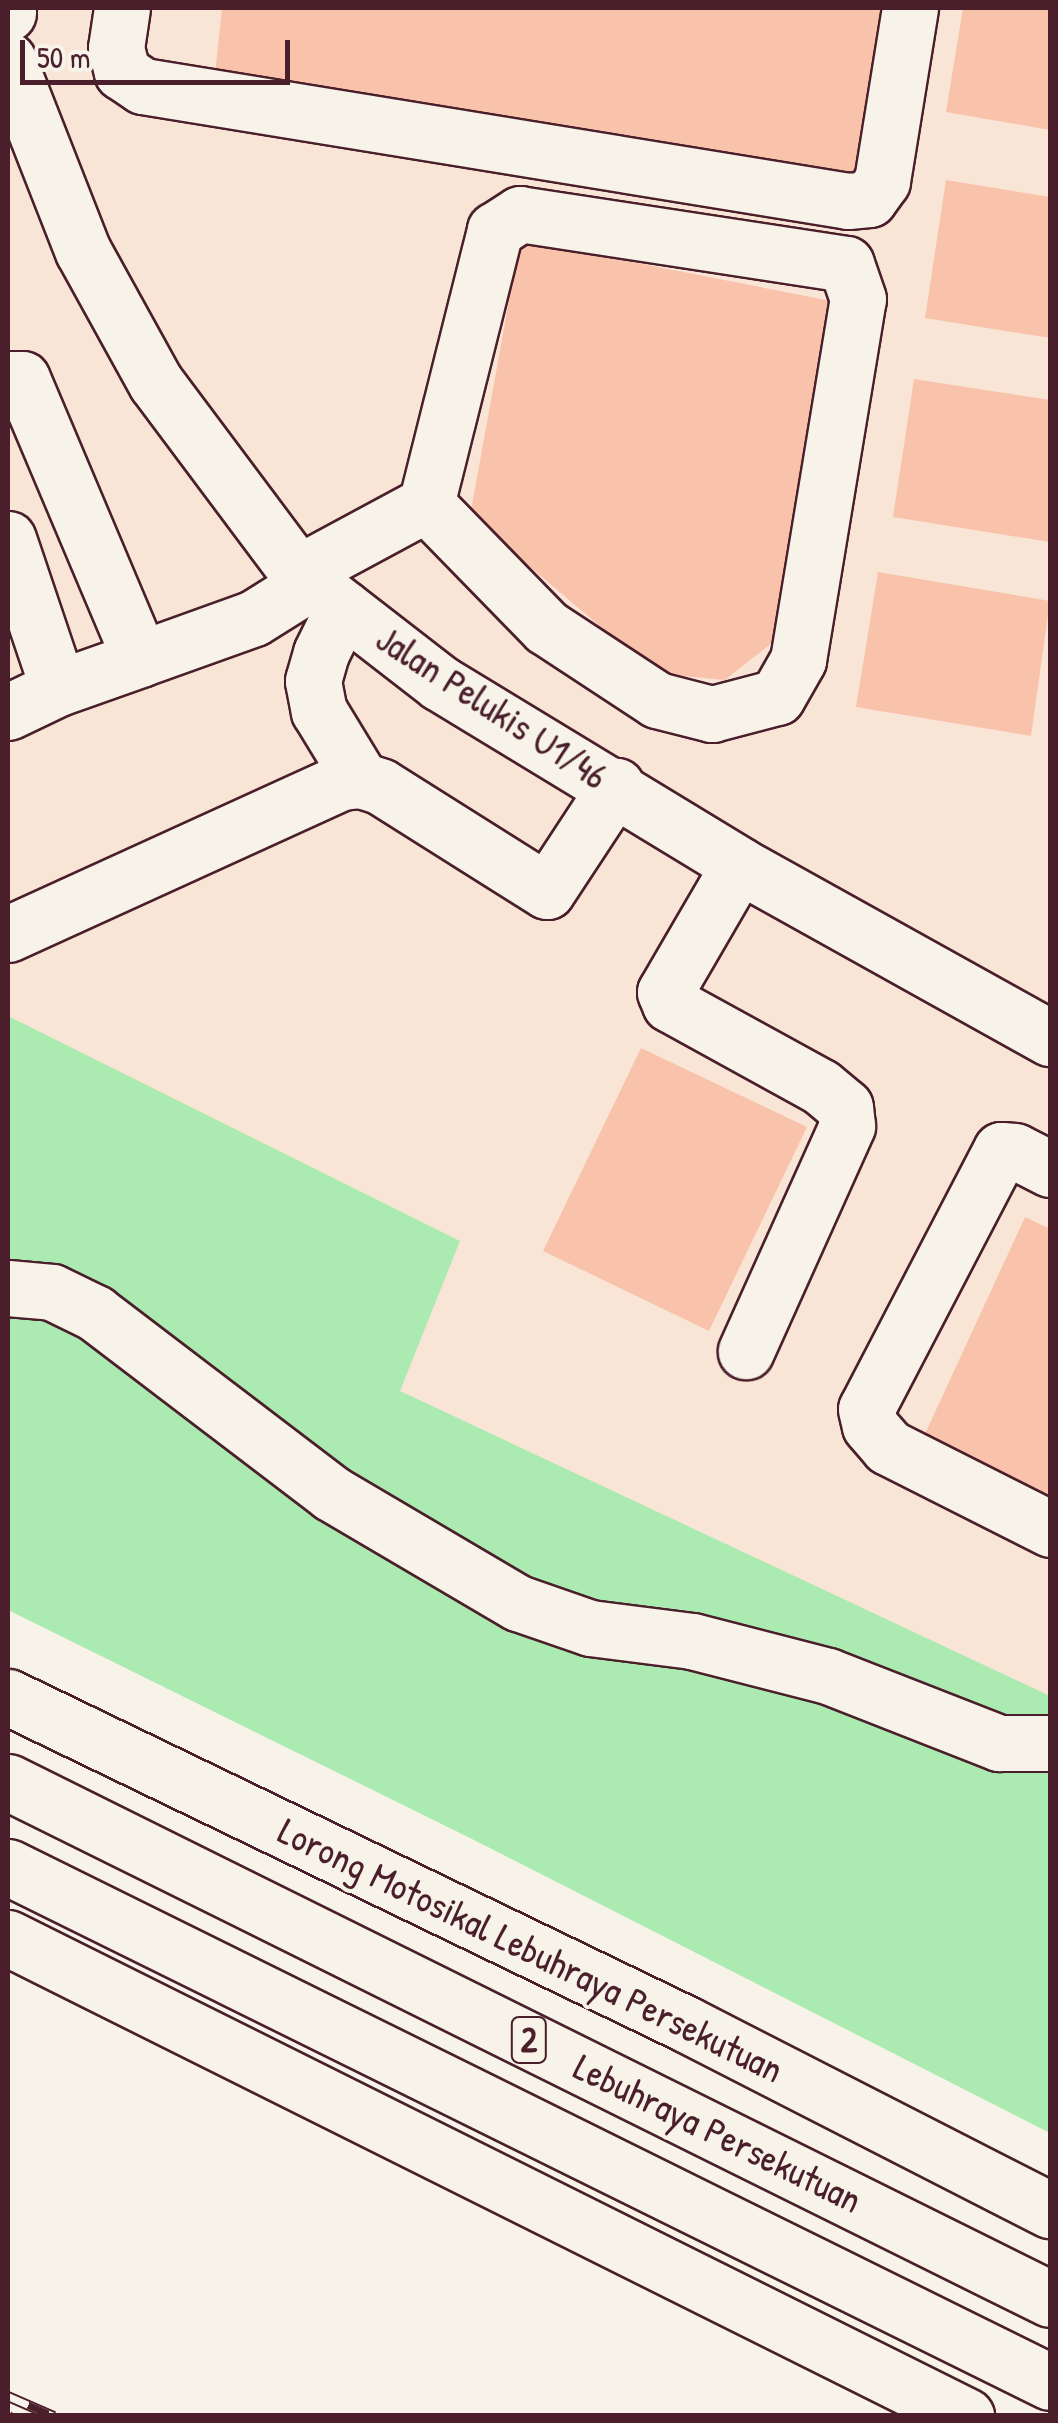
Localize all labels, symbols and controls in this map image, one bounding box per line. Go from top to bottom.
scale bar [25,20,295,82]
text: 50 m [37,37,90,77]
street label: Jalan Pelukis U1/46 [368,615,616,799]
street label: Lorong Motosikal Lebuhraya Persekutuan [271,1808,791,2092]
road number: 2 [509,2010,549,2070]
street label: Lebuhraya Persekutuan [567,2044,869,2222]

